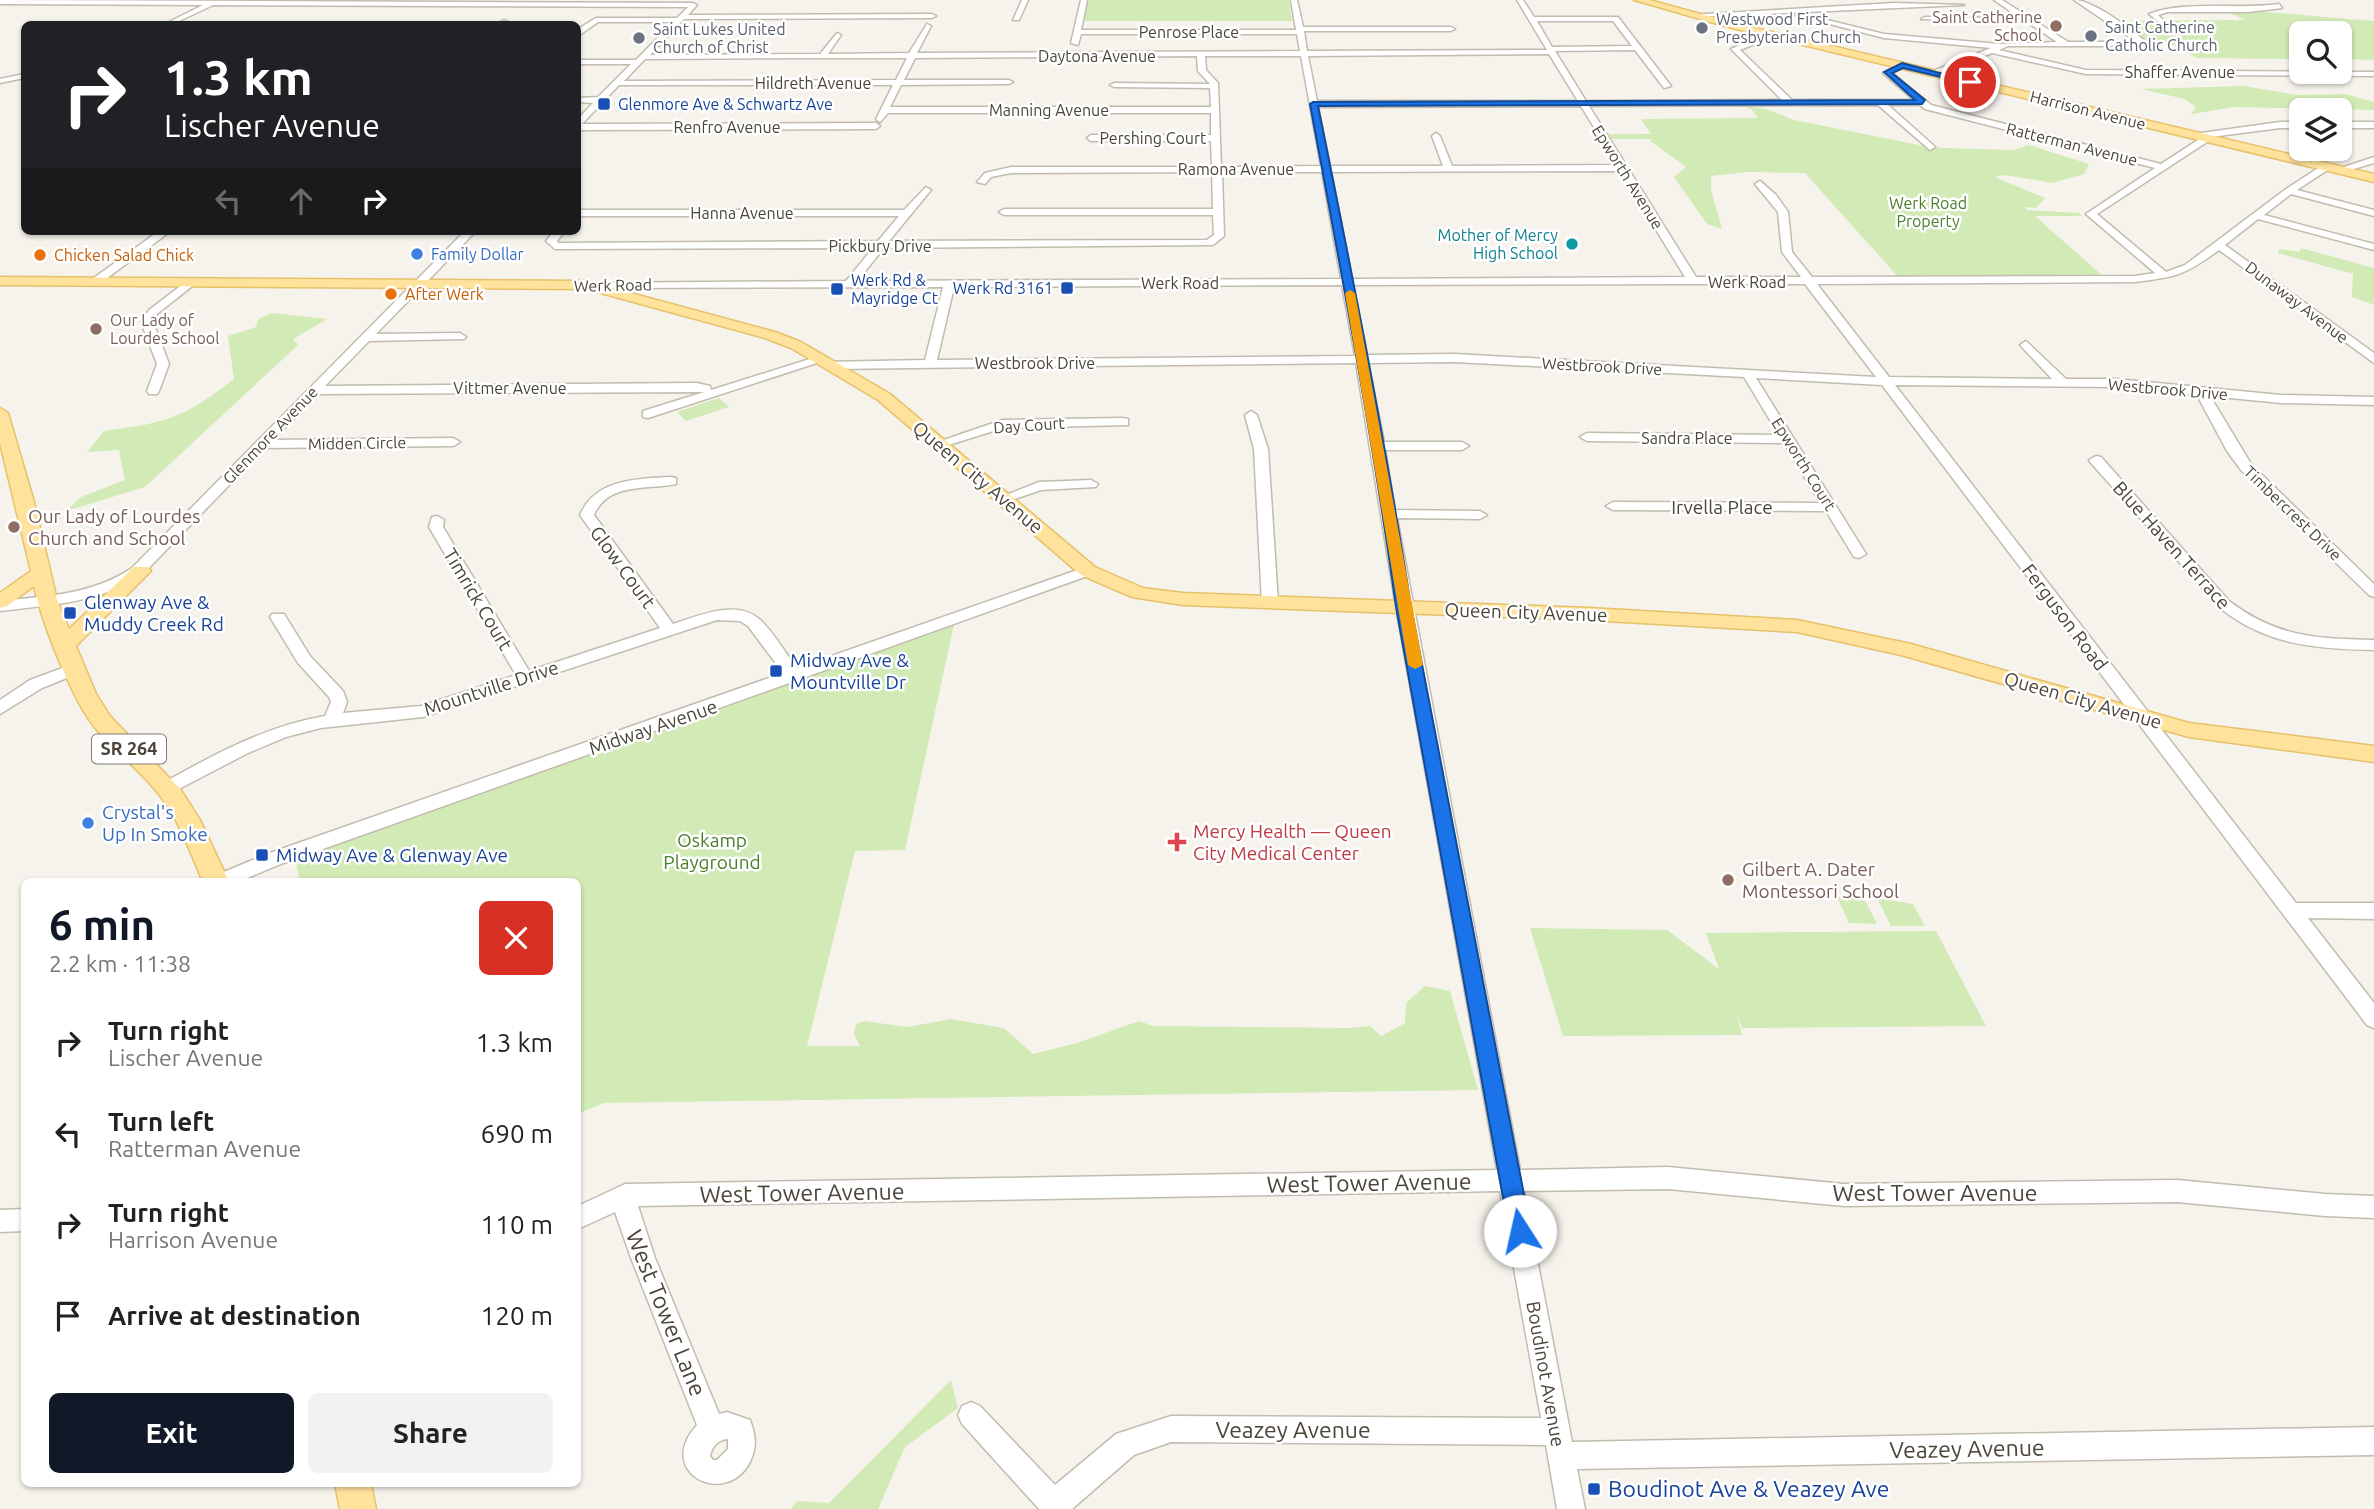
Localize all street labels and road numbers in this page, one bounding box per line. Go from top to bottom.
street label: Penrose Place [1139,23,1239,41]
street label: Daytona Avenue [1038,47,1156,65]
street label: Shaffer Avenue [2125,63,2235,81]
street label: Hildreth Avenue [755,74,871,92]
street label: Harrison Avenue [2028,87,2148,133]
street label: Manning Avenue [989,101,1109,119]
street label: Renfro Avenue [674,118,780,136]
street label: Ratterman Avenue [2005,119,2139,169]
street label: Epworth Avenue [1589,122,1667,232]
street label: Pershing Court [1100,129,1207,147]
street label: Ramona Avenue [1178,160,1294,178]
street label: Hanna Avenue [690,204,794,222]
street label: Pickbury Drive [828,237,932,255]
street label: Dunaway Avenue [2242,258,2352,346]
street label: Werk Road [1708,273,1786,291]
street label: Werk Road [1141,274,1219,292]
street label: Werk Road [574,275,652,295]
street label: Westbrook Drive [975,354,1095,372]
street label: Westbrook Drive [1541,354,1663,378]
street label: Westbrook Drive [2107,375,2229,403]
street label: Vittmer Avenue [453,379,567,397]
street label: Glenmore Avenue [219,383,321,487]
street label: Day Court [993,413,1066,436]
street label: Epworth Court [1768,414,1840,514]
street label: Queen City Avenue [908,416,1048,538]
street label: Sandra Place [1641,429,1733,447]
street label: Midden Circle [308,433,406,453]
street label: Timbercrest Drive [2241,462,2345,564]
street label: Blue Haven Terrace [2109,477,2235,613]
street label: Irvella Place [1671,496,1773,518]
street label: Glow Court [586,522,660,613]
street label: Timrick Court [439,544,517,654]
street label: Ferguson Road [2018,559,2112,675]
street label: Queen City Avenue [1444,598,1608,626]
street label: Mountville Drive [421,656,561,720]
street label: Queen City Avenue [2002,667,2164,733]
street label: Midway Avenue [586,695,720,759]
road number: SR 264 [92,734,166,764]
street label: West Tower Avenue [1266,1168,1472,1197]
street label: West Tower Avenue [699,1178,905,1207]
street label: West Tower Avenue [1832,1180,2038,1205]
street label: West Tower Lane [622,1226,711,1400]
street label: Boudinot Avenue [1522,1299,1570,1449]
street label: Veazey Avenue [1215,1417,1371,1442]
street label: Veazey Avenue [1889,1435,2045,1462]

